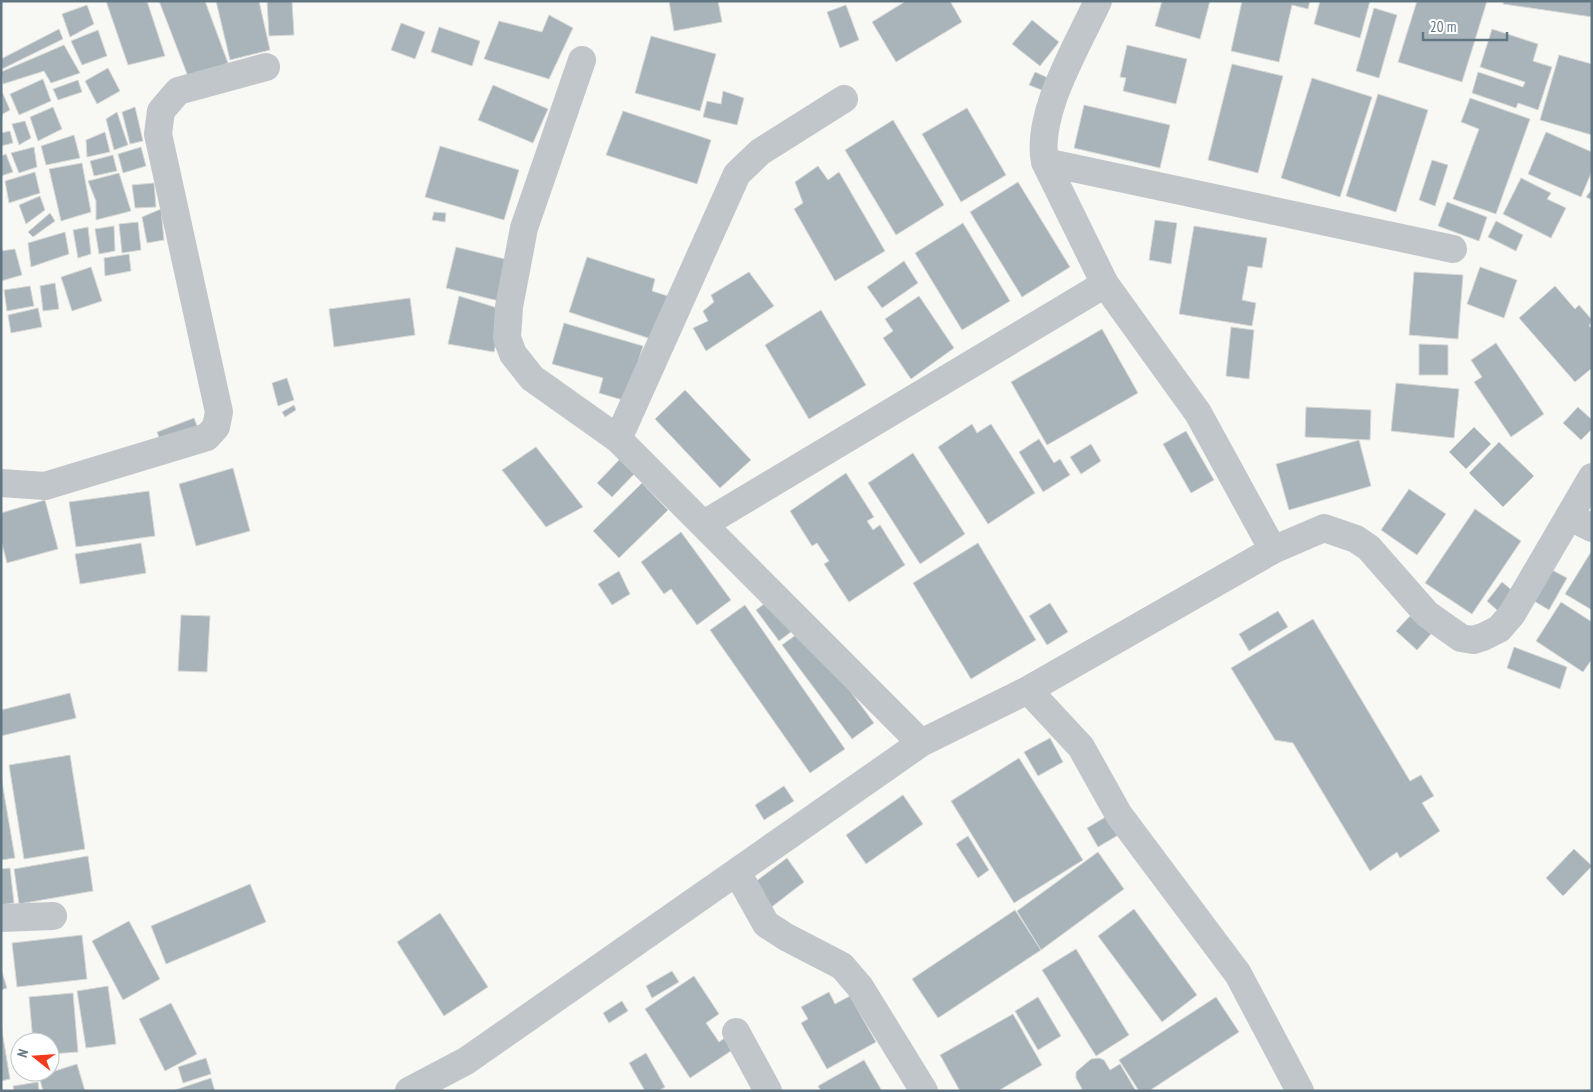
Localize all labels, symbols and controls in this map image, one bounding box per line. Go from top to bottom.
scale bar [1423,10,1507,42]
text: 20 m [1430,17,1456,36]
north arrow [10,1032,60,1082]
text: N [13,1047,32,1059]

